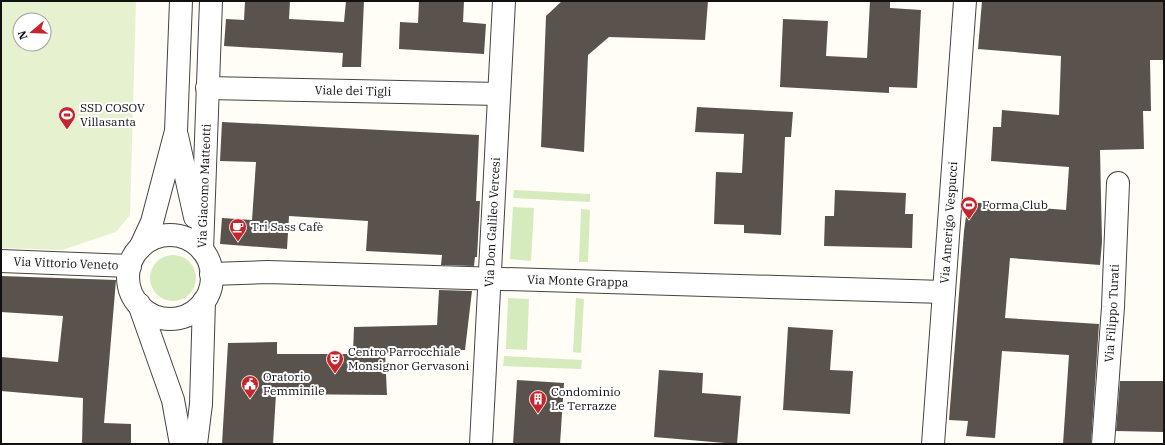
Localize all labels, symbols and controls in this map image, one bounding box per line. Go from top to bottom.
north arrow [12,12,52,52]
text: N [14,29,31,42]
street label: Viale dei Tigli [314,82,392,99]
place label: SSD COSOV Villasanta [80,100,145,129]
sports icon: SSD COSOV Villasanta [57,105,77,130]
street label: Via Giacomo Matteotti [194,123,214,248]
street label: Via Don Galileo Vercesi [481,157,503,288]
street label: Via Amerigo Vespucci [937,161,960,284]
sports icon: Forma Club [959,195,979,220]
place label: Forma Club [982,197,1048,212]
cafe icon: Tri Sass Cafè [228,217,248,242]
place label: Tri Sass Cafè [251,219,323,234]
street label: Via Vittorio Veneto [13,253,119,273]
street label: Via Filippo Turati [1101,264,1122,363]
street label: Via Monte Grappa [527,272,629,290]
place label: Centro Parrocchiale Monsignor Gervasoni [348,344,469,373]
theatre icon: Centro Parrocchiale Monsignor Gervasoni [325,349,345,374]
place label: Oratorio Femminile [263,369,325,398]
public building icon: Oratorio Femminile [240,374,260,399]
place label: Condominio Le Terrazze [551,384,621,413]
building icon: Condominio Le Terrazze [528,389,548,414]

